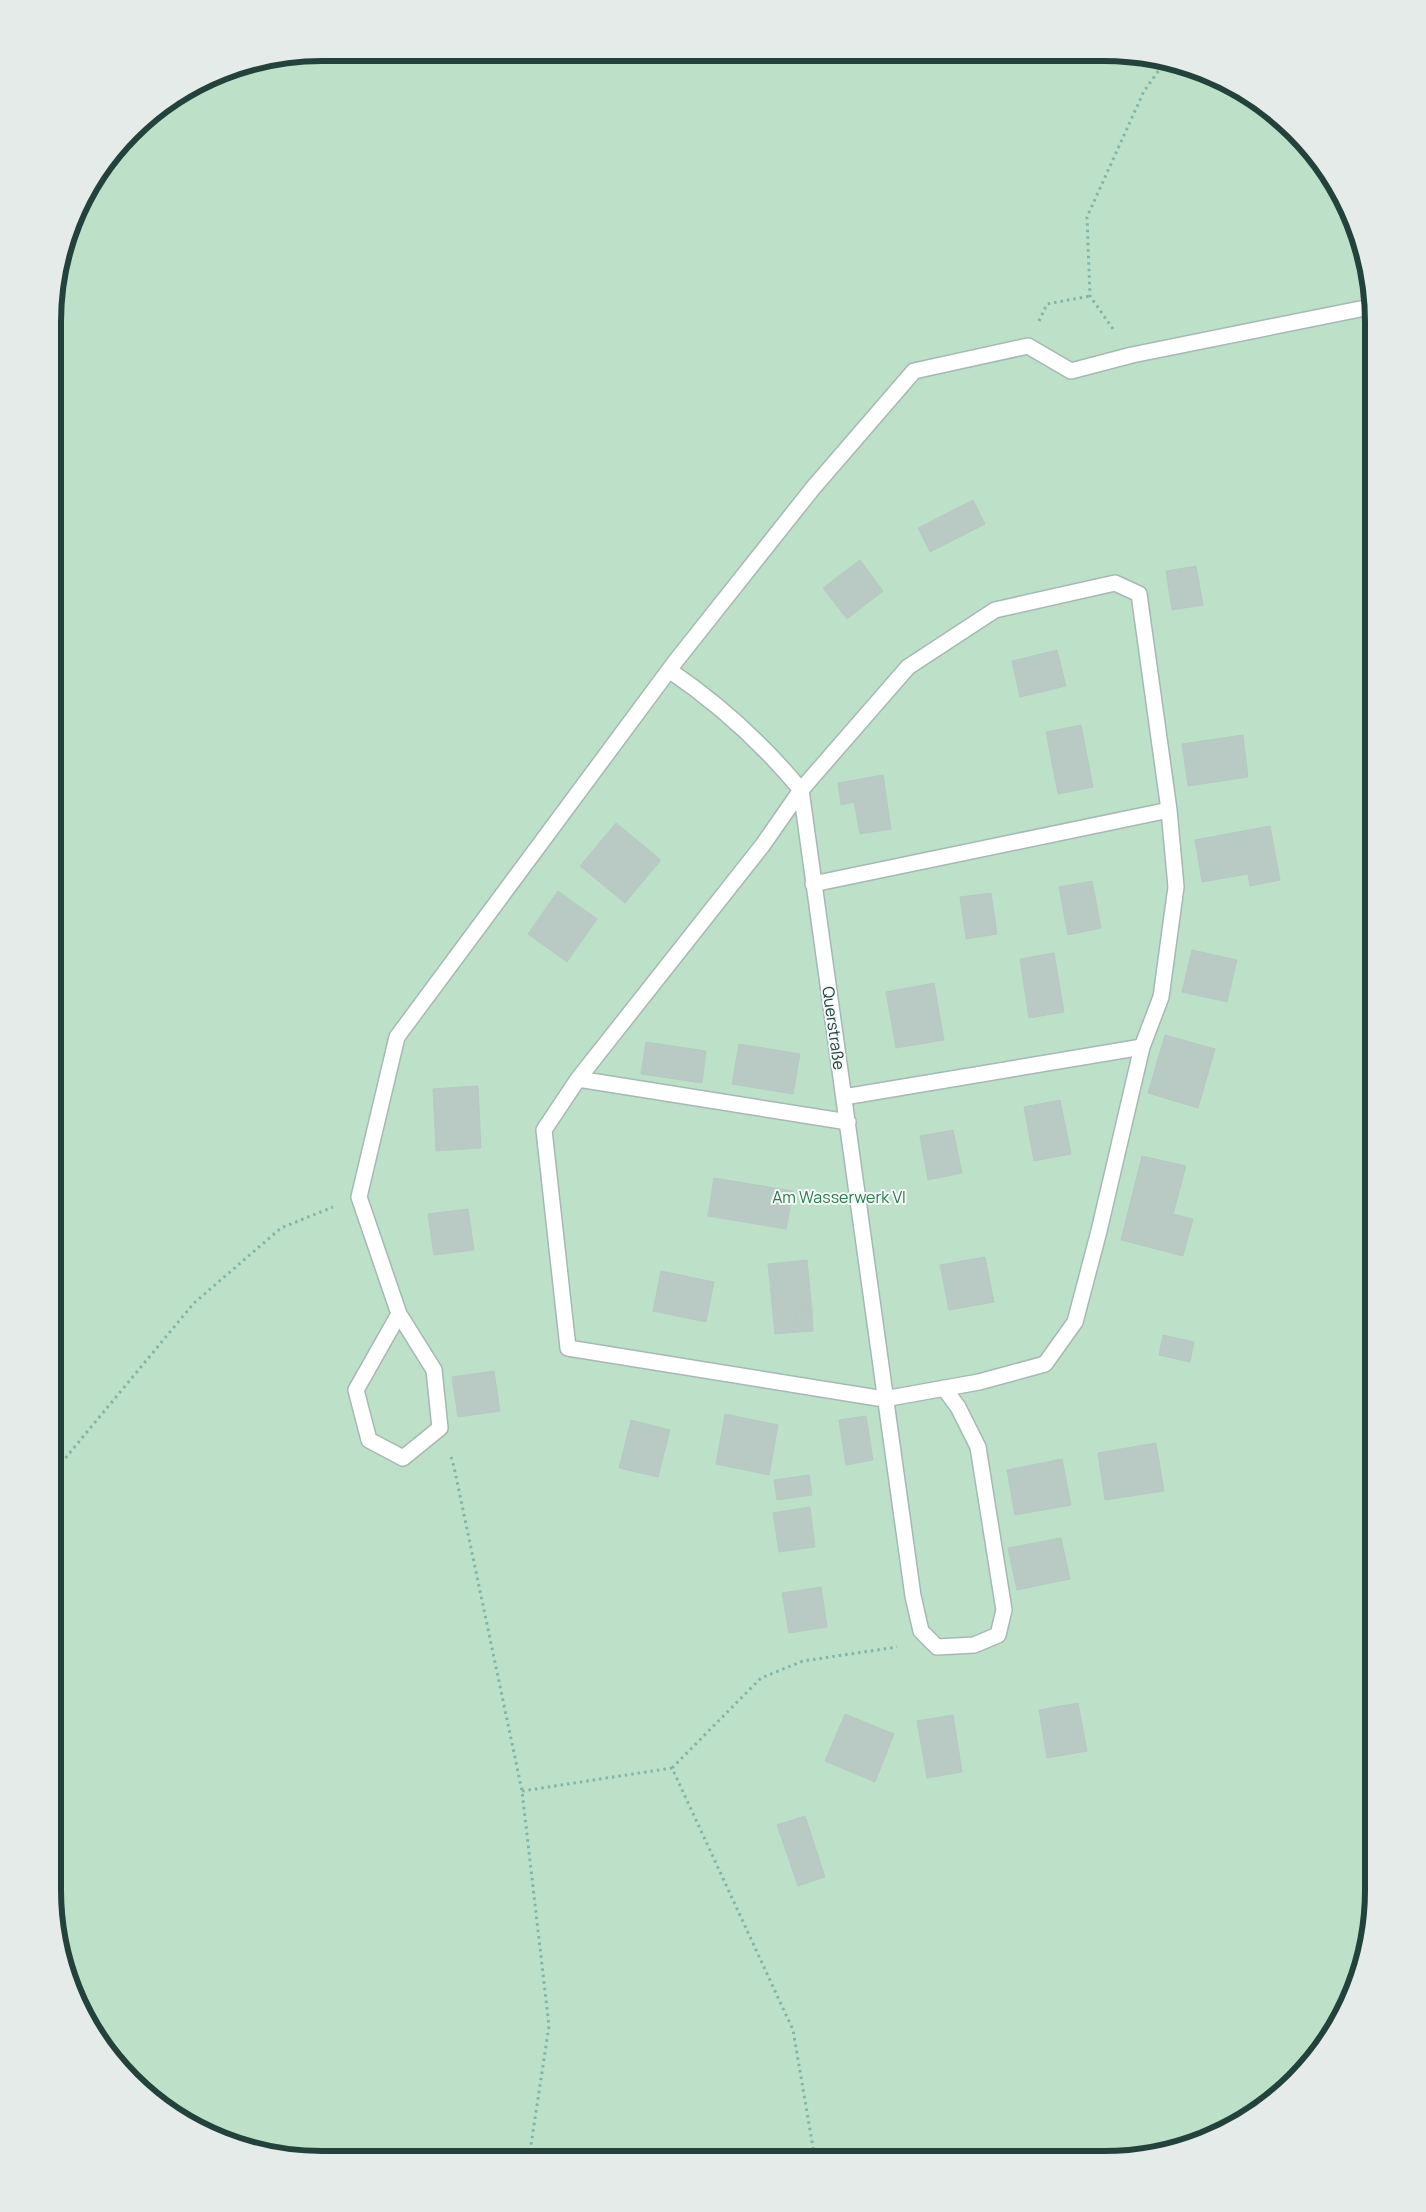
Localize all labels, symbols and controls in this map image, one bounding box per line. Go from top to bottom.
street label: Querstraße [817,985,851,1071]
park label: Am Wasserwerk VI [772,1186,906,1208]

